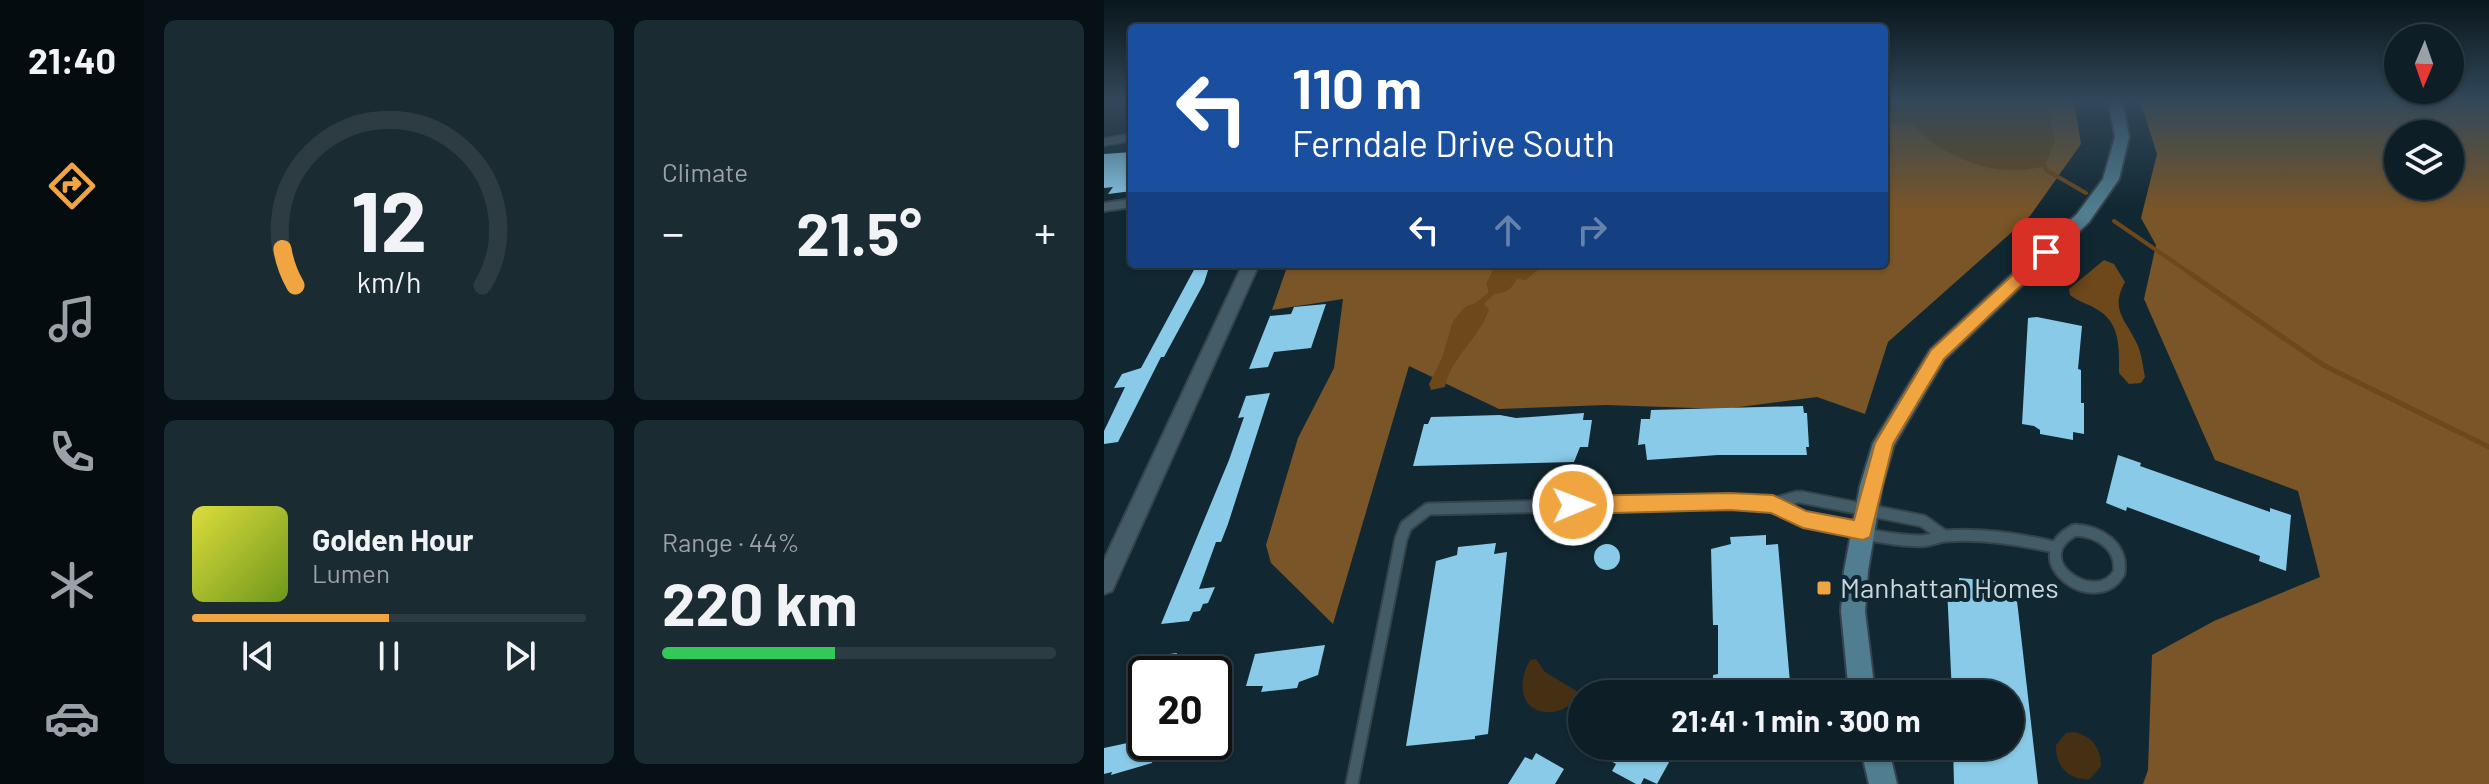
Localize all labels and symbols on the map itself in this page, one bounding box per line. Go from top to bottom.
north arrow [2384,24,2464,104]
pin [2012,218,2080,286]
position arrow [1531,463,1615,547]
place label: Manhattan Homes [1840,570,2059,604]
marker: Manhattan Homes [1815,579,1833,597]
speed limit sign: 20 [1128,656,1232,760]

